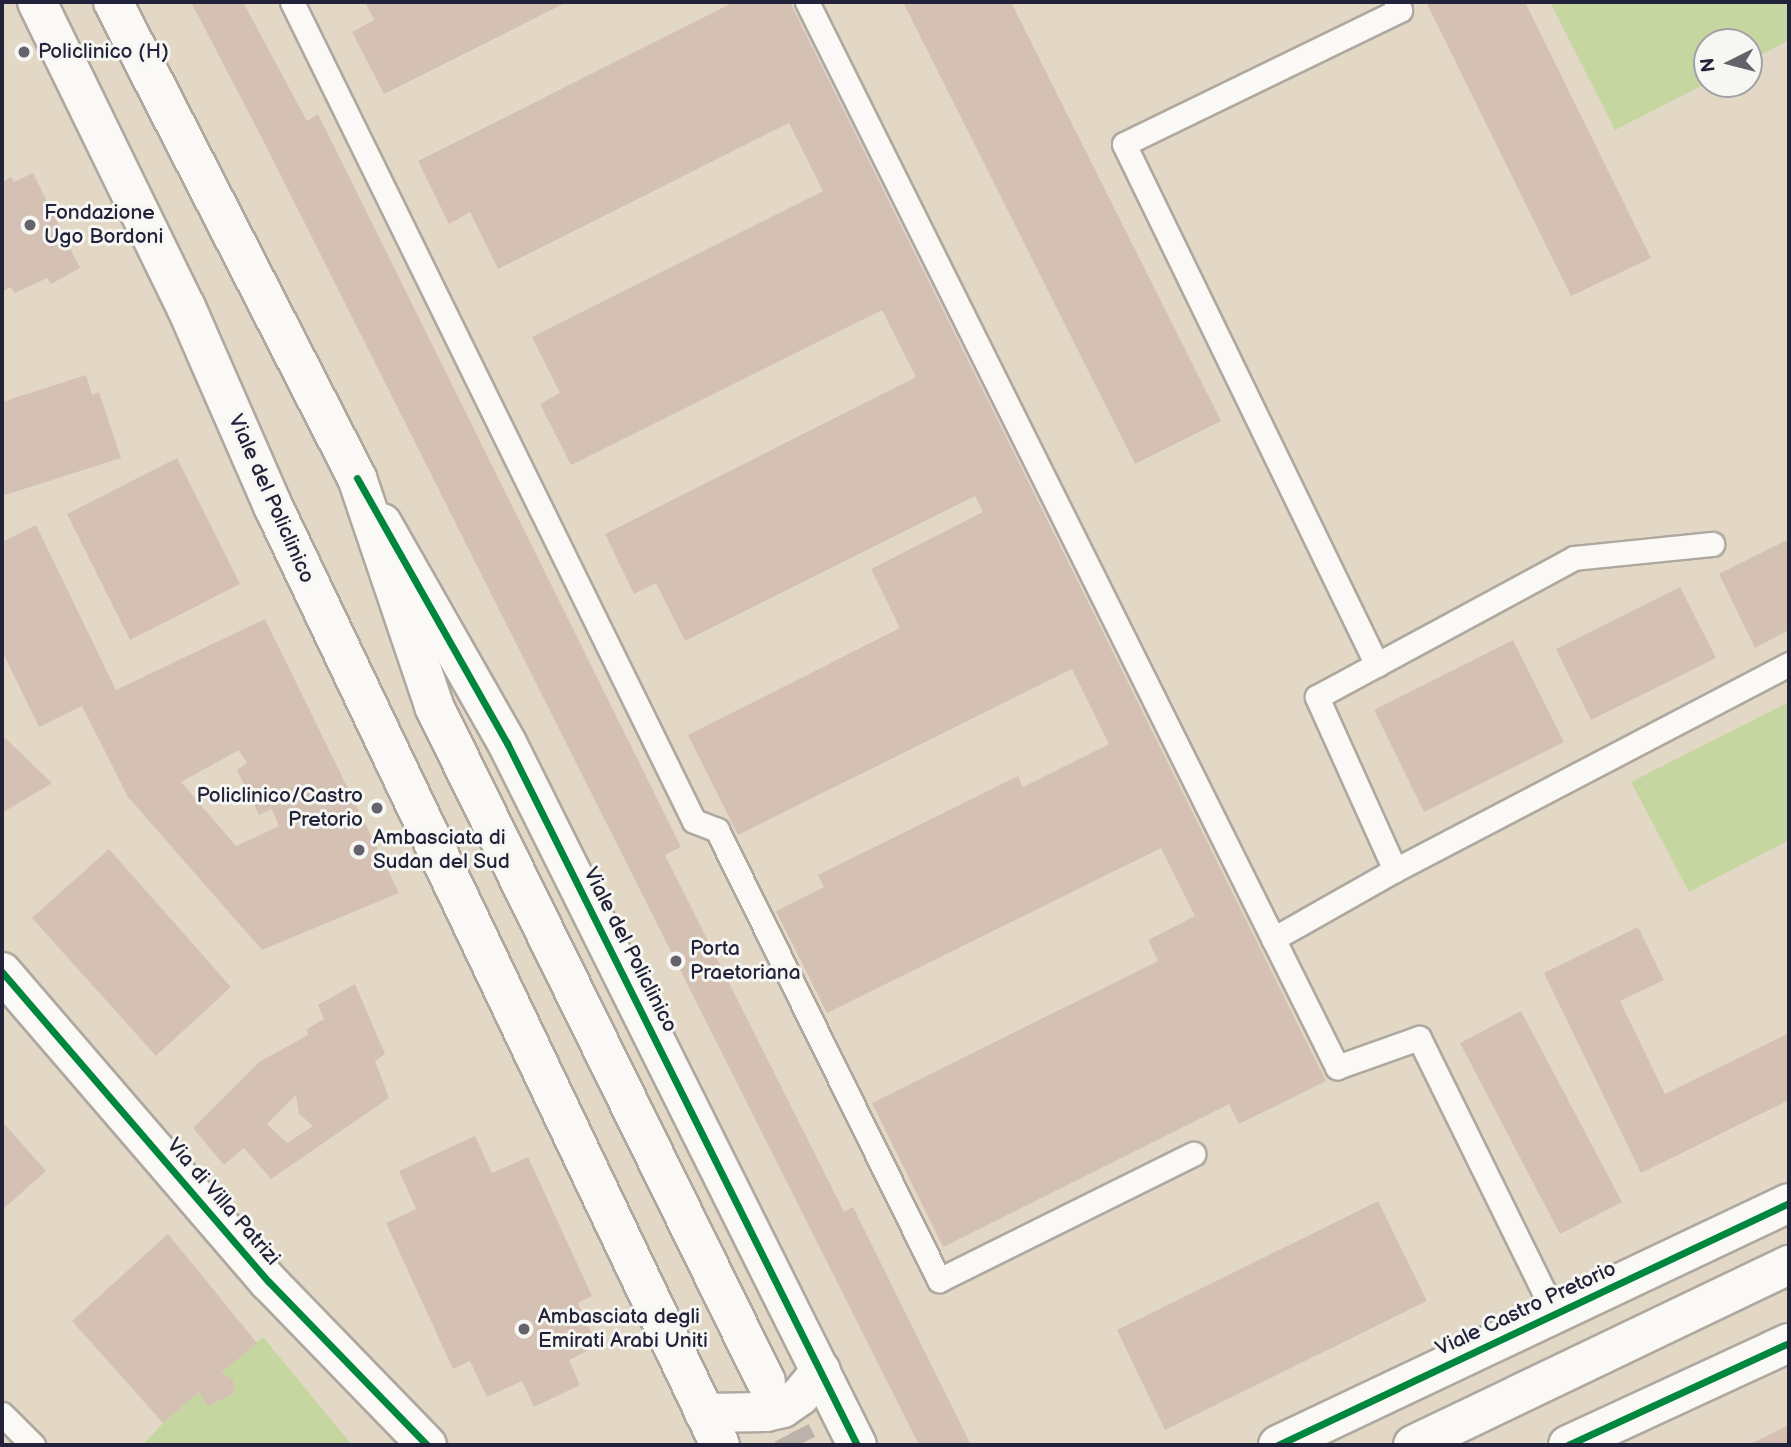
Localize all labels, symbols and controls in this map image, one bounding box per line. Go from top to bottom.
north arrow [1693,28,1763,98]
place label: Policlinico (H) [38,39,169,65]
marker: Policlinico (H) [16,44,32,60]
text: N [1696,57,1721,73]
place label: Fondazione Ugo Bordoni [44,200,163,250]
marker: Fondazione Ugo Bordoni [22,217,38,233]
street label: Viale del Policlinico [223,411,319,587]
place label: Policlinico/Castro Pretorio [196,783,363,833]
marker: Policlinico/Castro Pretorio [369,800,385,816]
place label: Ambasciata di Sudan del Sud [373,825,510,875]
marker: Ambasciata di Sudan del Sud [351,842,367,858]
street label: Viale del Policlinico [578,863,682,1037]
place label: Porta Praetoriana [690,936,801,986]
marker: Porta Praetoriana [668,953,684,969]
street label: Via di Villa Patrizi [161,1133,285,1271]
street label: Viale Castro Pretorio [1432,1256,1620,1362]
place label: Ambasciata degli Emirati Arabi Uniti [538,1304,708,1354]
marker: Ambasciata degli Emirati Arabi Uniti [516,1321,532,1337]

